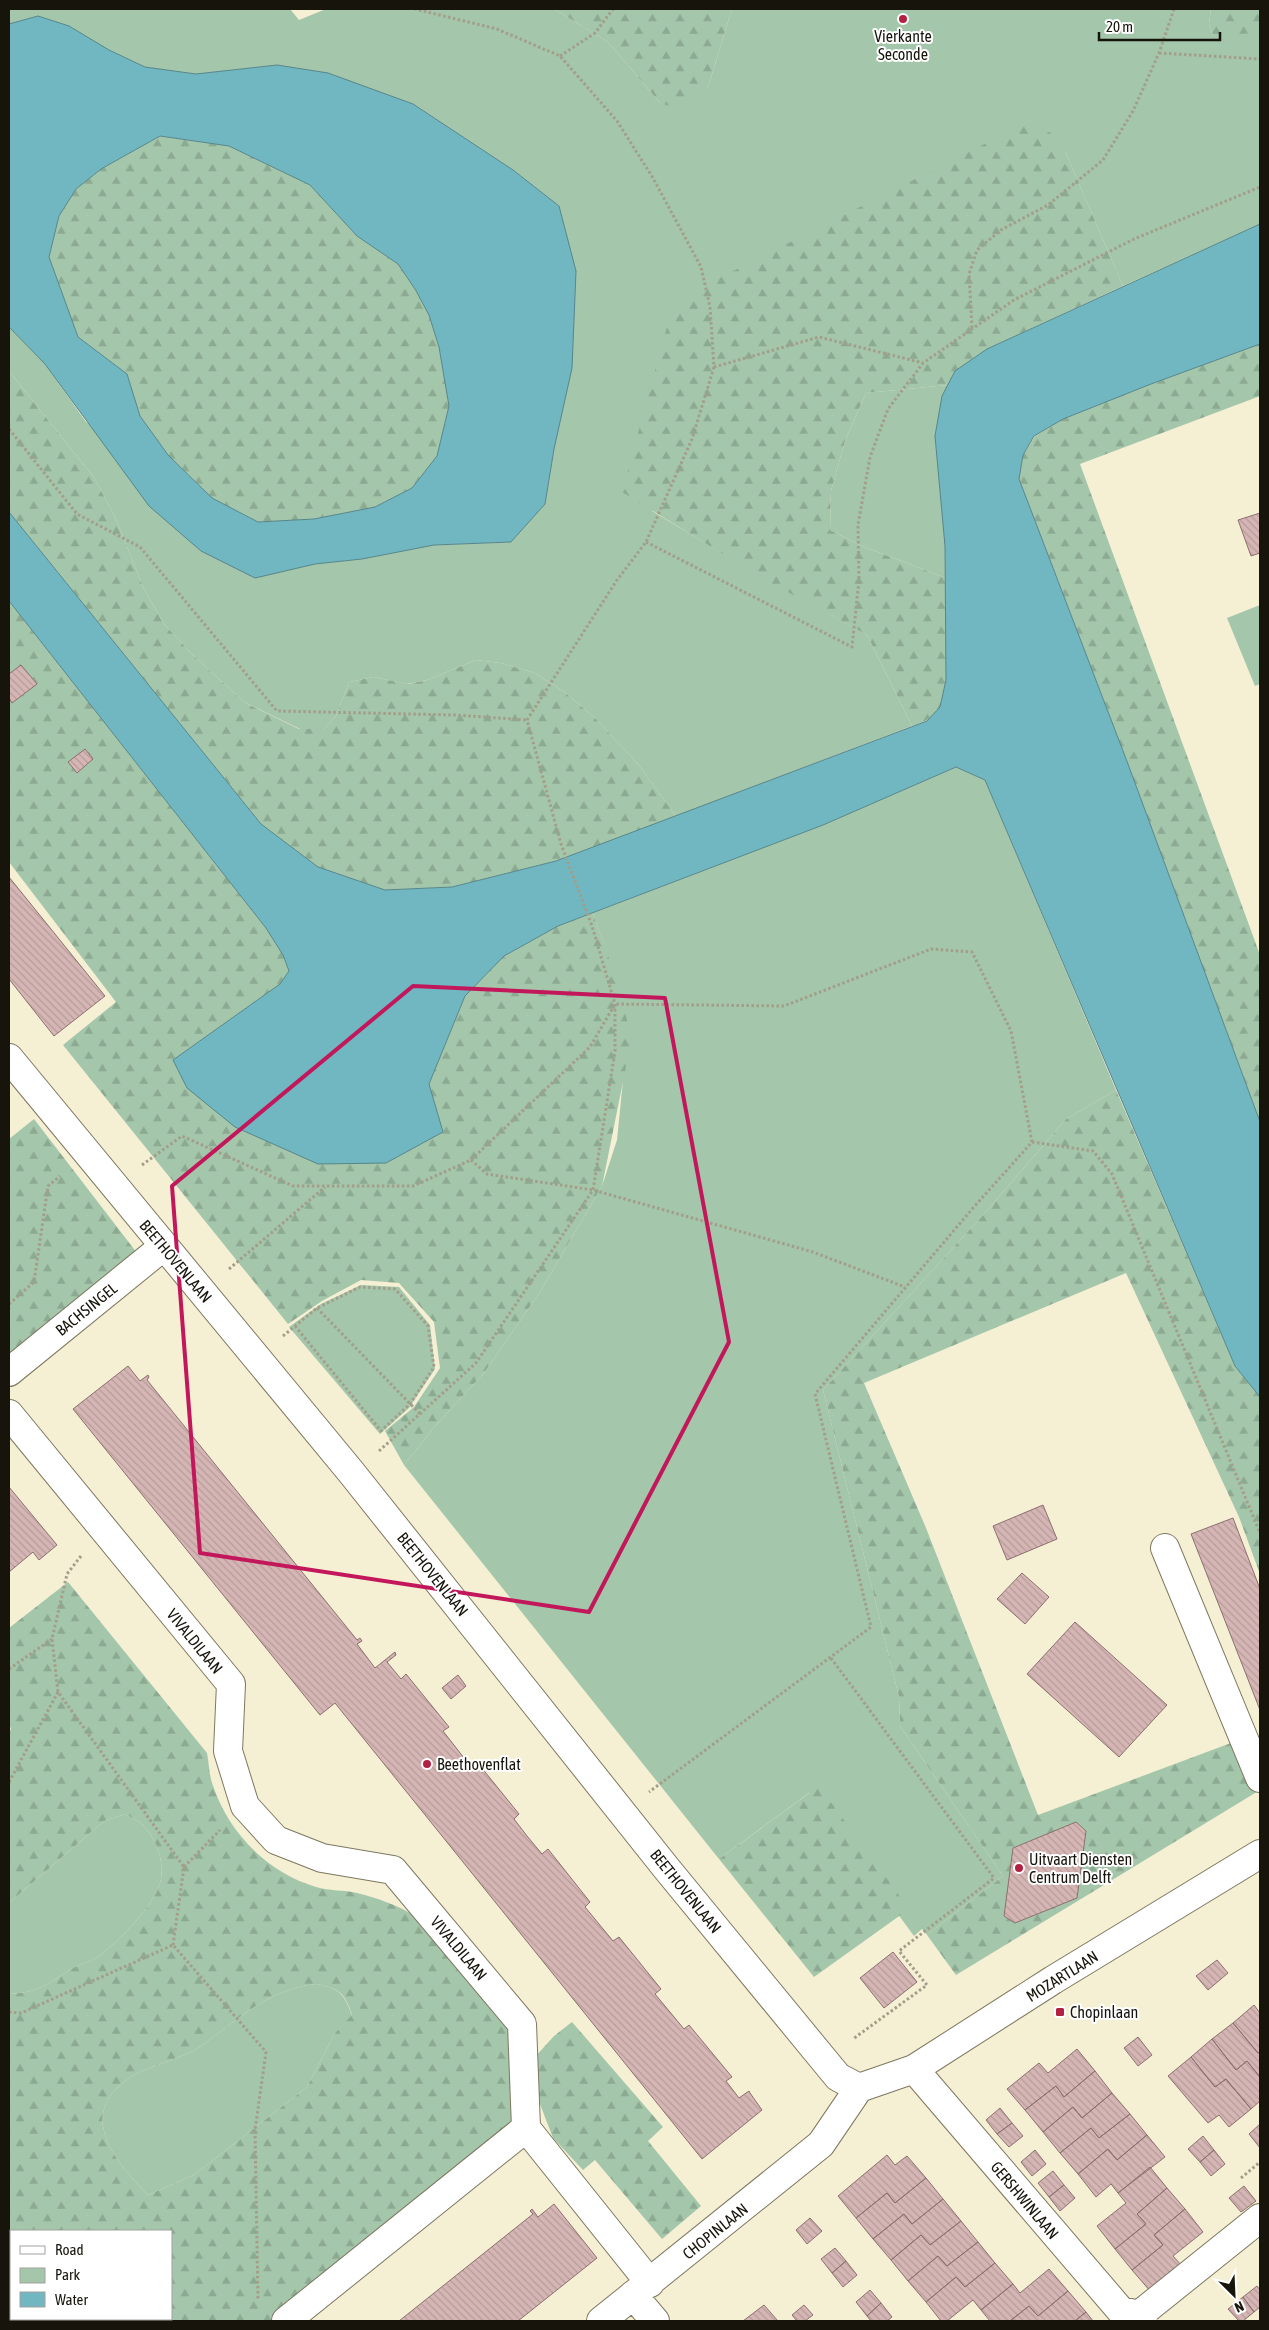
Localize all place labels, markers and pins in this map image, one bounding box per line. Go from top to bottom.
marker: Vierkante Seconde [897,13,909,25]
place label: Vierkante Seconde [874,27,932,63]
place label: Beethovenflat [437,1755,521,1773]
marker: Beethovenflat [421,1758,433,1770]
place label: Uitvaart Diensten Centrum Delft [1029,1850,1132,1886]
marker: Uitvaart Diensten Centrum Delft [1013,1862,1025,1874]
place label: Chopinlaan [1070,2003,1138,2022]
marker: Chopinlaan [1054,2006,1066,2018]

